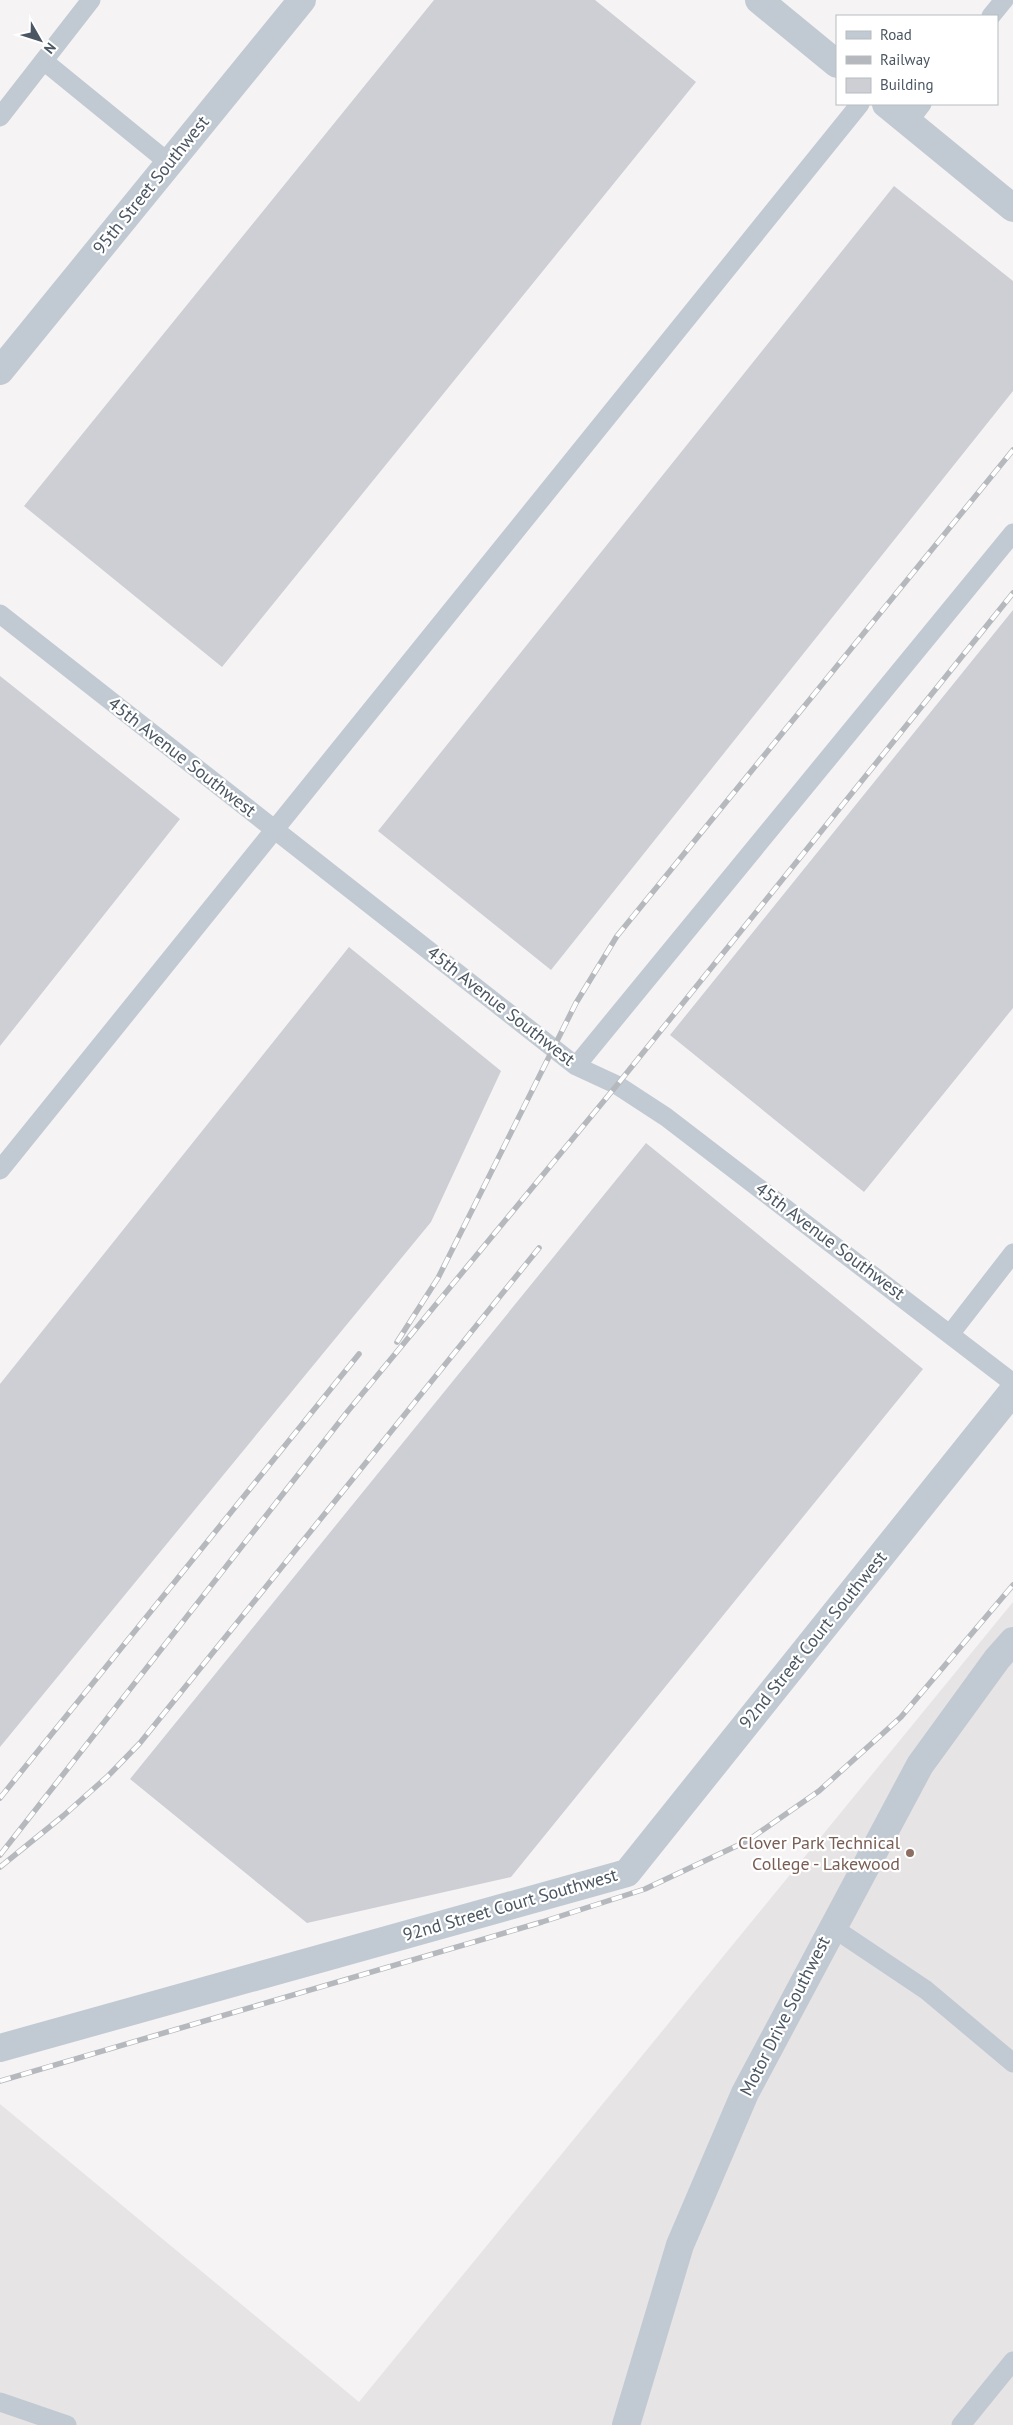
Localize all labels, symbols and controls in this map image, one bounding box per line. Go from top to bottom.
north arrow [15,15,65,65]
legend [836,15,998,105]
text: Road [880,25,912,44]
text: N [40,39,60,57]
text: Railway [880,50,930,69]
text: Building [880,75,934,94]
street label: 95th Street Southwest [88,111,214,259]
street label: 45th Avenue Southwest [104,692,261,822]
street label: 45th Avenue Southwest [423,941,580,1071]
street label: 45th Avenue Southwest [751,1177,910,1304]
street label: 92nd Street Court Southwest [734,1546,891,1733]
place label: Clover Park Technical College - Lakewood [738,1831,901,1875]
marker: Clover Park Technical College - Lakewood [904,1847,916,1859]
street label: 92nd Street Court Southwest [400,1863,620,1946]
street label: Motor Drive Southwest [734,1932,835,2100]

